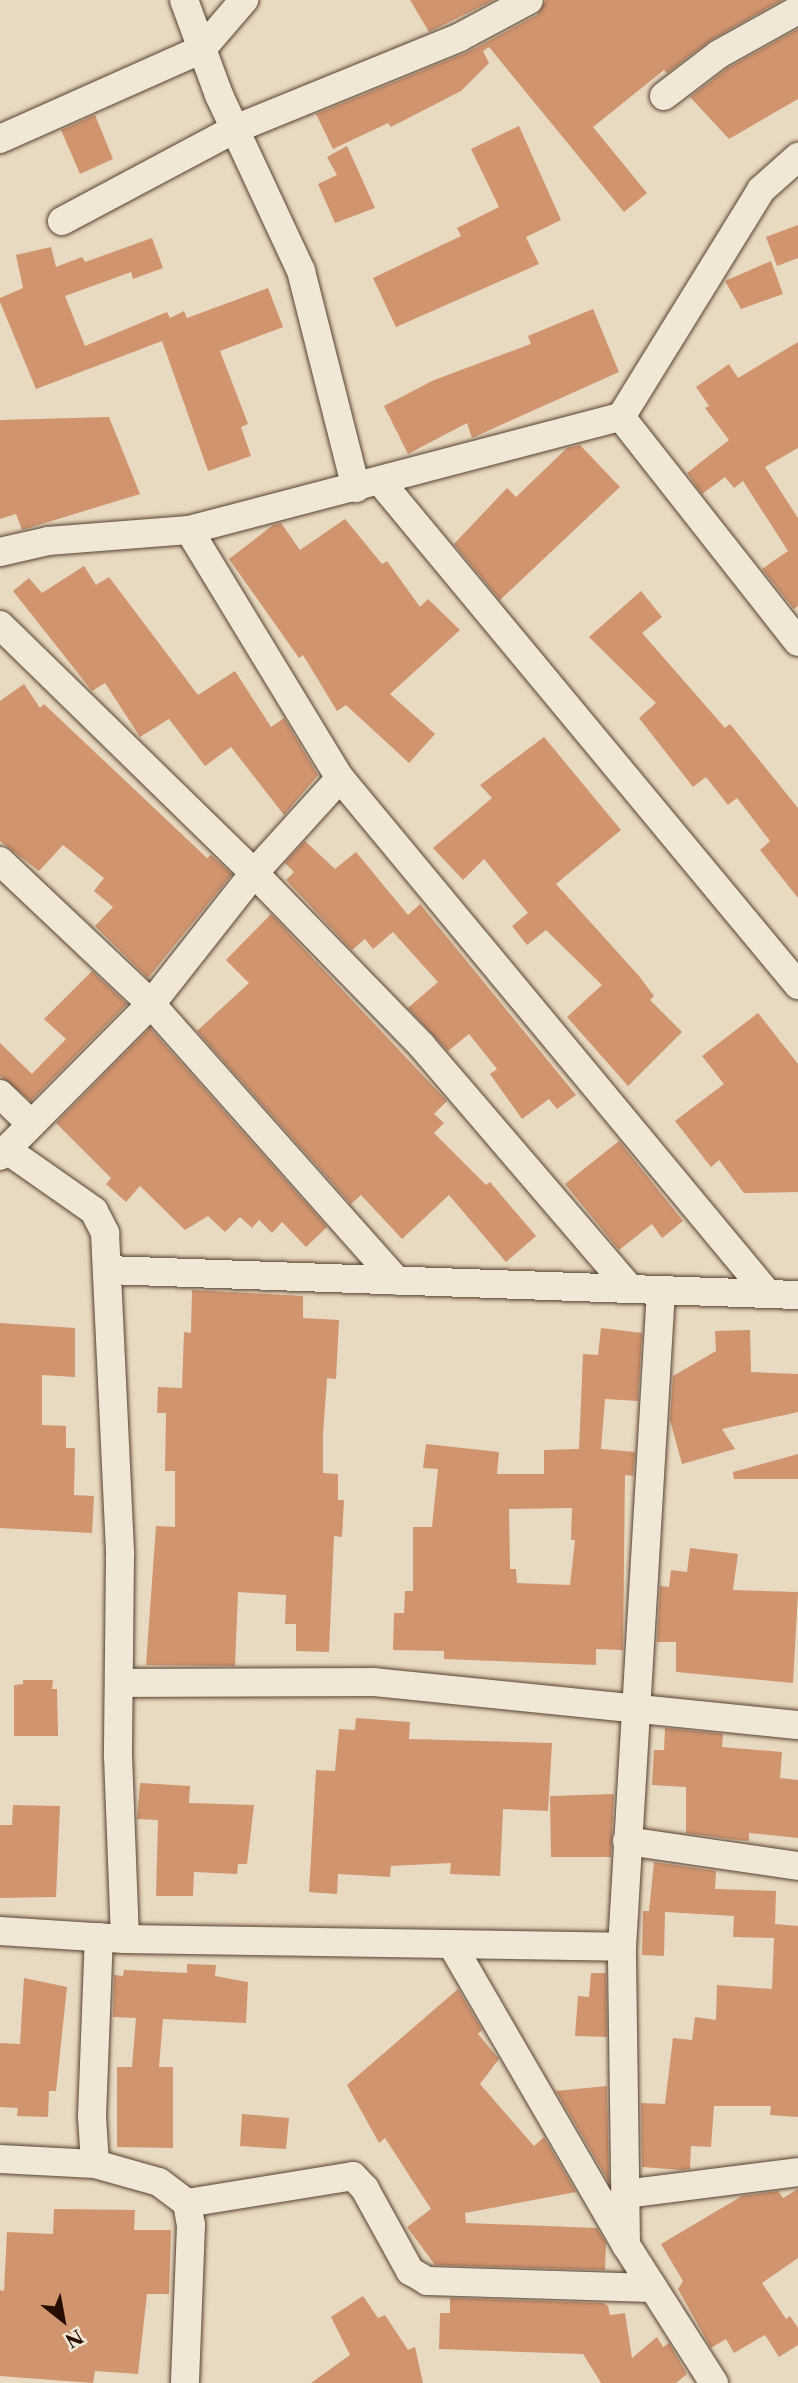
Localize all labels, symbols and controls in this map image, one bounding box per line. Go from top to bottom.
north arrow [28,2285,98,2355]
text: N [61,2324,87,2353]

